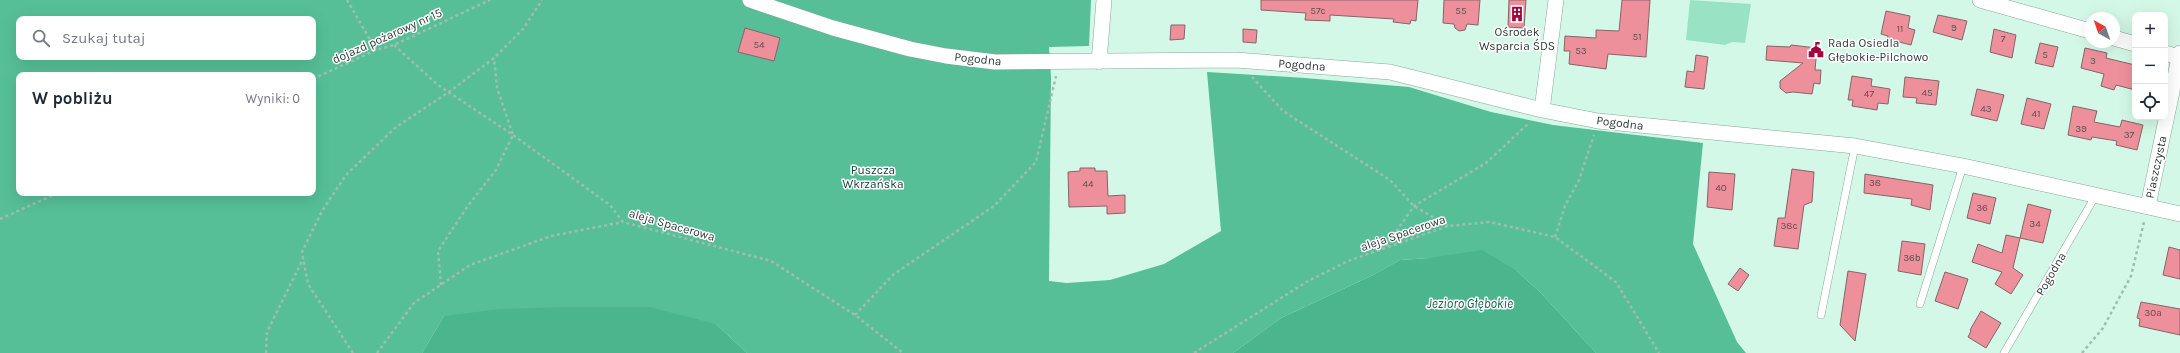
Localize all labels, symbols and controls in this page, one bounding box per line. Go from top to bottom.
street label: dojazd pożarowy nr 15 [330,5,444,67]
house number: 57c [1310,5,1326,17]
house number: 55 [1455,5,1467,17]
building icon: Ośrodek Wsparcia ŚDS [1508,5,1526,23]
north arrow [2084,12,2120,48]
map controls [2132,12,2168,120]
button: + [2132,12,2168,48]
search box [16,16,316,60]
house number: 9 [1951,22,1957,34]
house number: 11 [1897,23,1903,35]
place label: Ośrodek Wsparcia ŚDS [1479,25,1555,53]
icon: search [30,27,52,49]
text: Szukaj tutaj [62,29,146,47]
house number: 51 [1633,31,1641,43]
house number: 7 [2001,33,2006,45]
place label: Rada Osiedla Głębokie-Pilchowo [1828,36,1928,64]
house number: 54 [753,39,765,51]
public building icon: Rada Osiedla Głębokie-Pilchowo [1807,41,1825,59]
house number: 53 [1575,45,1587,57]
button: − [2132,48,2168,84]
house number: 5 [2042,49,2048,61]
street label: Pogodna [954,50,1002,68]
house number: 3 [2090,55,2096,67]
street label: Pogodna [1278,56,1326,74]
button: locate [2132,84,2168,120]
house number: 45 [1921,87,1933,99]
text: W pobliżu [32,88,113,108]
house number: 47 [1864,88,1874,100]
text: Wyniki: 0 [246,91,300,106]
house number: 43 [1980,103,1992,115]
house number: 41 [2032,108,2040,120]
street label: Pogodna [1596,113,1644,133]
house number: 39 [2075,123,2087,135]
house number: 37 [2124,129,2135,141]
street label: Piaszczysta [2143,134,2169,200]
park label: Puszcza Wkrzańska [842,163,904,191]
house number: 38 [1869,177,1881,189]
house number: 44 [1082,178,1094,190]
house number: 40 [1715,182,1727,194]
house number: 36 [1976,202,1988,214]
street label: aleja Spacerowa [627,206,717,244]
street label: aleja Spacerowa [1359,212,1447,254]
house number: 34 [2029,218,2041,230]
house number: 38c [1780,220,1798,232]
street label: Pogodna [2033,250,2069,298]
house number: 36b [1903,252,1921,264]
water label: Jezioro Głębokie [1427,296,1513,311]
house number: 30a [2144,307,2162,319]

